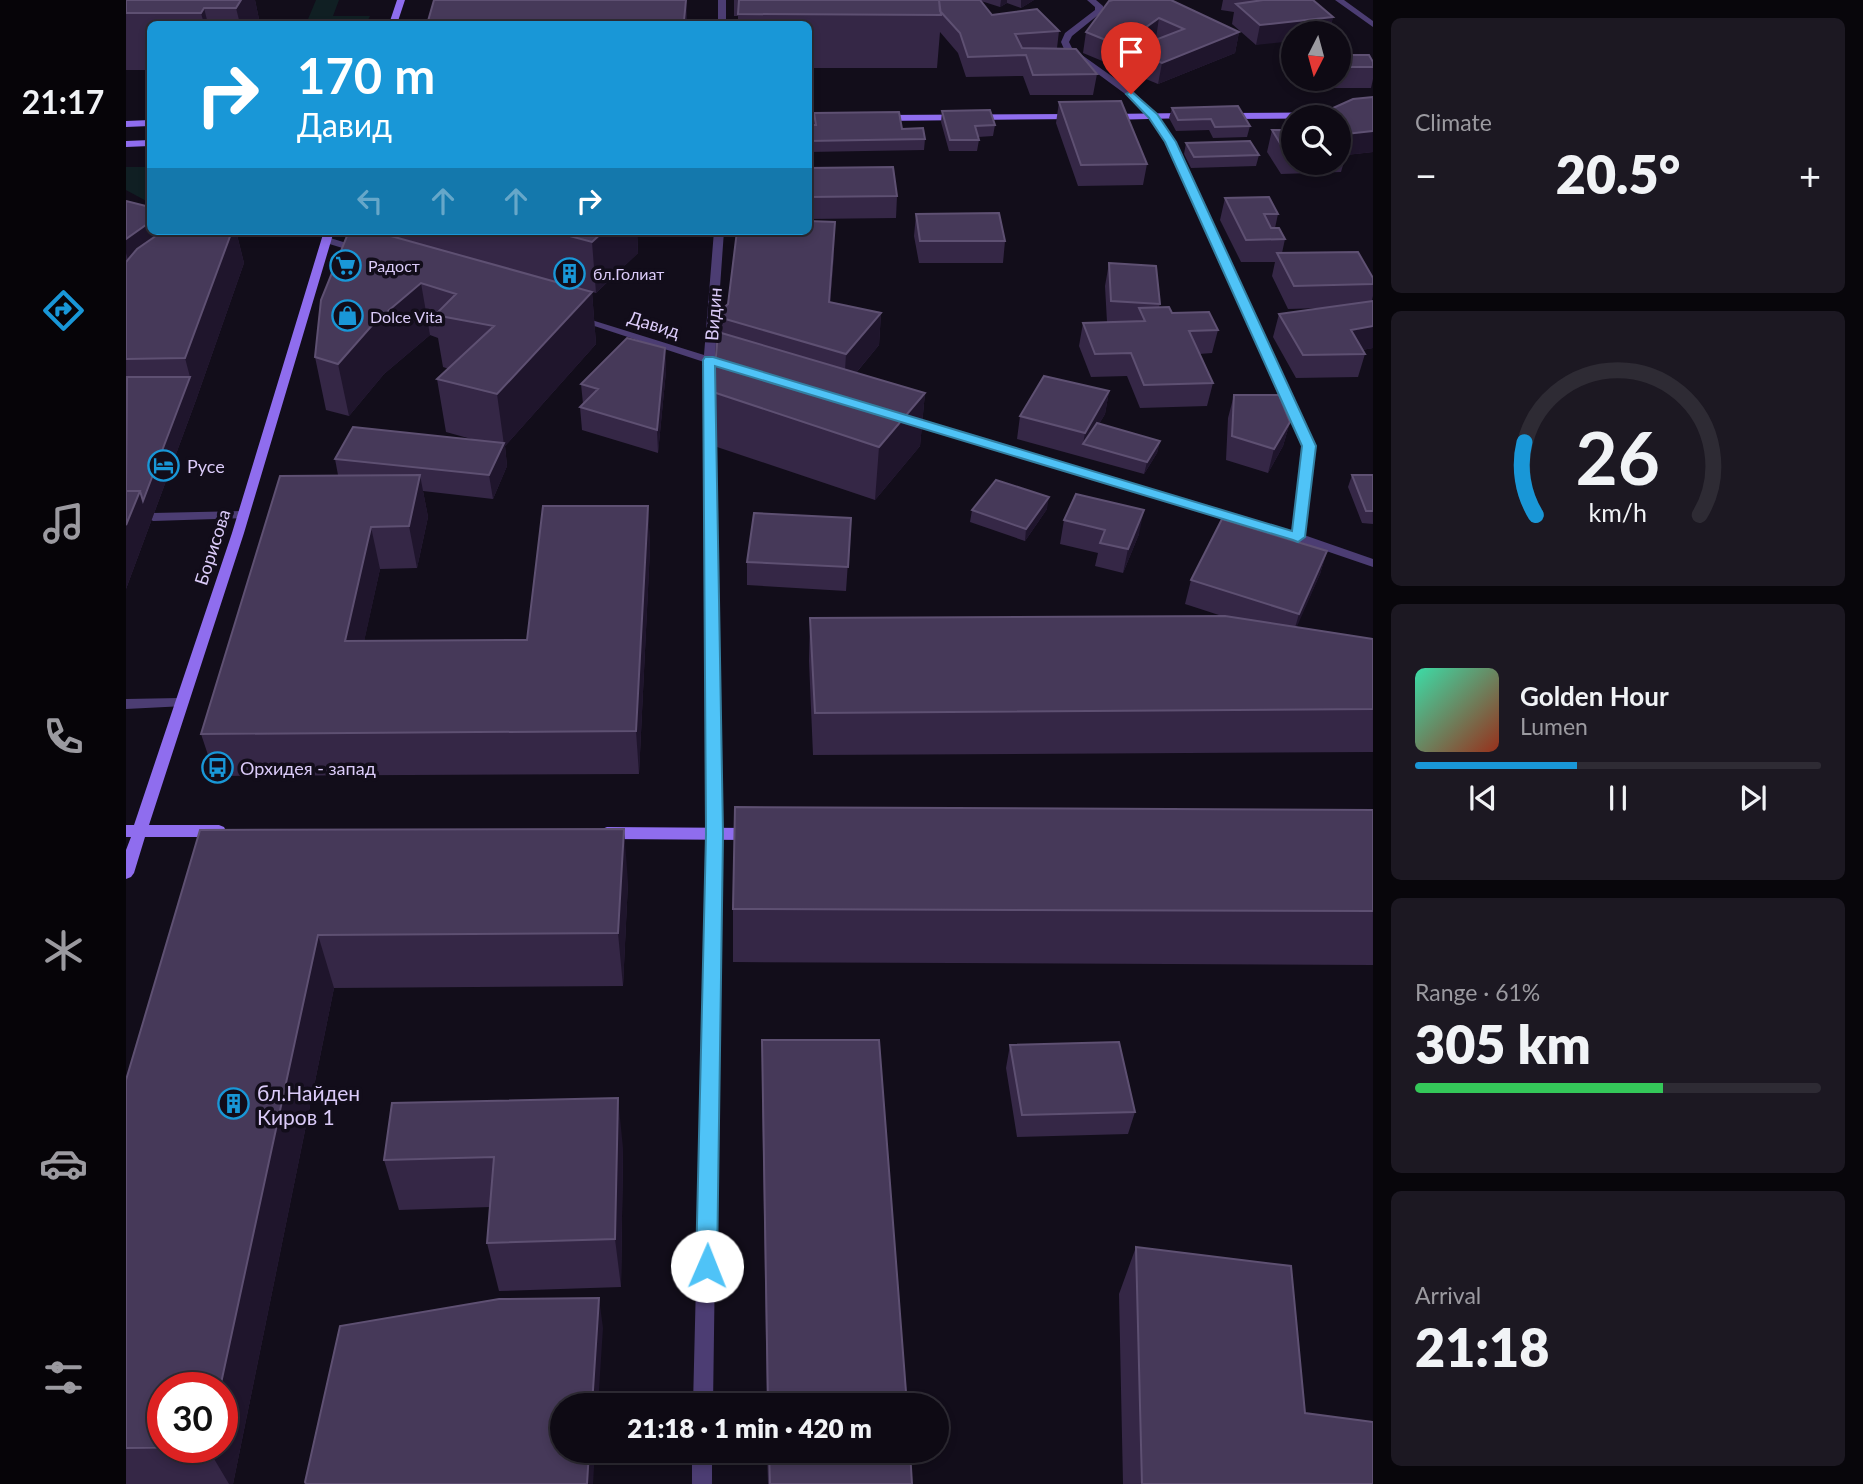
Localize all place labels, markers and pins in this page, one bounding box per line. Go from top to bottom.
pin [1101,22,1161,94]
supermarket icon: Радост [328,248,362,282]
place label: Радост [368,256,420,275]
building icon: бл.Голиат [553,256,587,290]
place label: бл.Голиат [593,264,664,283]
shop icon: Dolce Vita [330,299,364,333]
place label: Dolce Vita [370,307,443,326]
hotel icon: Русе [147,449,181,483]
place label: Русе [187,455,225,477]
bus stop icon: Орхидея - запад [200,751,234,785]
place label: Орхидея - запад [240,757,376,779]
place label: бл.Найден Киров 1 [257,1080,360,1129]
building icon: бл.Найден Киров 1 [217,1087,251,1121]

